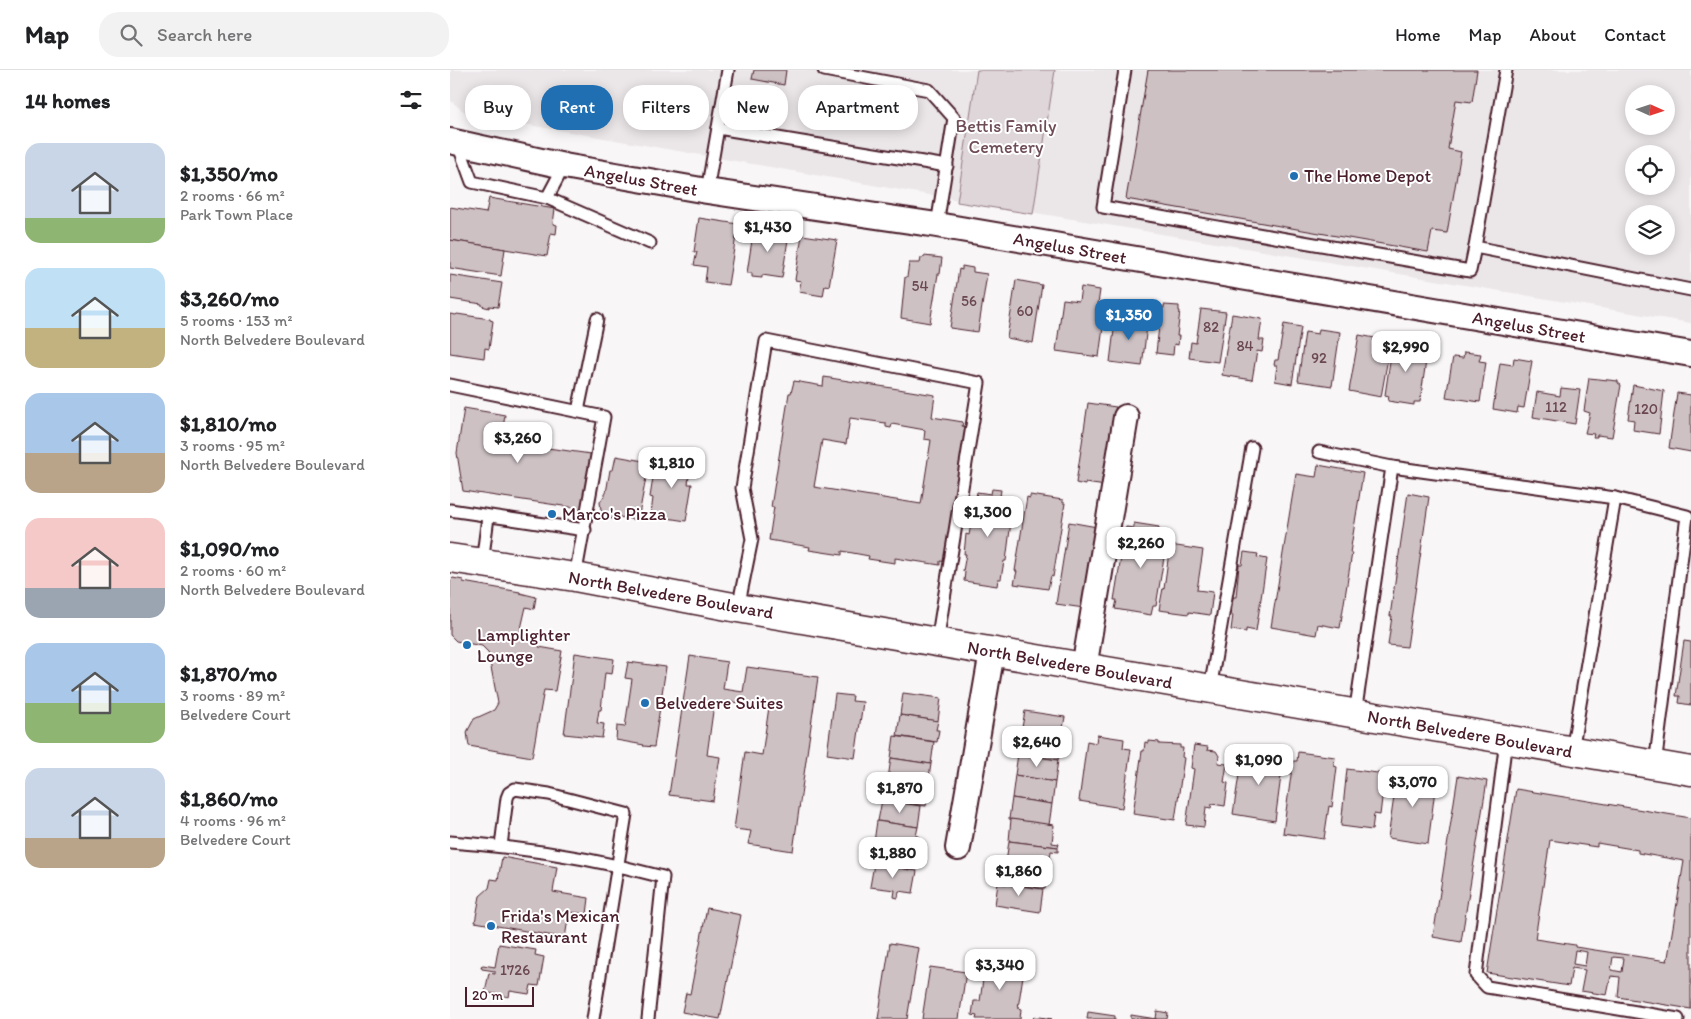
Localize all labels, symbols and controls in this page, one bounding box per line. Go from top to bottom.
search box [99,12,449,57]
text: Map [25,20,69,49]
icon: search [117,21,145,49]
text: Search here [157,23,252,46]
text: Home [1395,24,1441,46]
text: Map [1469,24,1502,46]
text: About [1530,24,1576,46]
text: Contact [1604,24,1666,46]
chip: Buy [465,85,531,130]
chip: Rent [541,85,613,130]
chip: Filters [623,85,709,130]
chip: New [719,85,788,130]
chip: Apartment [798,85,918,130]
north arrow [1625,85,1675,135]
map controls [1625,85,1675,255]
icon: filters [397,86,425,114]
text: 14 homes [25,88,110,113]
park label: Bettis Family Cemetery [956,115,1057,158]
button: locate [1625,145,1675,195]
street label: Angelus Street [583,159,699,201]
text: $1,350/mo [180,161,278,186]
icon: home [65,163,125,223]
place label: The Home Depot [1304,165,1431,187]
marker: The Home Depot [1288,170,1300,182]
text: 2 rooms · 66 m² [180,186,285,205]
text: Park Town Place [180,205,293,224]
button: layers [1625,205,1675,255]
pin: $1,430 [727,210,809,253]
text: $1,430 [744,217,792,236]
street label: Angelus Street [1012,227,1128,269]
house number: 54 [912,277,928,295]
text: $3,260/mo [180,286,279,311]
icon: home [65,288,125,348]
house number: 56 [961,292,977,310]
pin: $1,350 [1088,298,1170,341]
house number: 60 [1016,302,1034,320]
text: $1,350 [1106,305,1152,324]
street label: Angelus Street [1471,306,1587,348]
text: 5 rooms · 153 m² [180,311,292,330]
house number: 82 [1203,318,1219,336]
text: North Belvedere Boulevard [180,330,365,349]
pin: $2,990 [1365,330,1447,373]
house number: 84 [1236,337,1254,355]
text: $2,990 [1383,337,1429,356]
house number: 92 [1311,349,1327,367]
house number: 112 [1545,398,1567,416]
house number: 120 [1634,400,1658,418]
text: $1,810/mo [180,411,277,436]
icon: home [65,413,125,473]
pin: $3,260 [477,422,559,464]
text: $3,260 [494,428,542,447]
text: 3 rooms · 95 m² [180,436,285,455]
pin: $1,810 [631,446,713,489]
text: $1,810 [649,453,695,472]
text: North Belvedere Boulevard [180,455,365,474]
pin: $1,300 [947,496,1029,538]
text: $1,300 [964,502,1012,521]
place label: Marco's Pizza [562,503,667,525]
marker: Marco's Pizza [546,508,558,520]
pin: $2,260 [1100,526,1182,569]
text: $2,260 [1117,533,1165,552]
text: $1,090/mo [180,536,279,561]
icon: home [65,538,125,598]
text: 2 rooms · 60 m² [180,561,286,580]
street label: North Belvedere Boulevard [567,566,776,624]
text: North Belvedere Boulevard [180,580,365,599]
place label: Lamplighter Lounge [477,624,571,667]
street label: North Belvedere Boulevard [966,636,1175,694]
marker: Lamplighter Lounge [461,639,473,651]
text: $1,870/mo [180,661,277,686]
icon: home [65,663,125,723]
text: 3 rooms · 89 m² [180,686,285,705]
place label: Belvedere Suites [655,692,783,714]
marker: Belvedere Suites [639,697,651,709]
text: Belvedere Court [180,705,291,724]
street label: North Belvedere Boulevard [1366,705,1575,763]
pin: $2,640 [996,726,1078,768]
text: $2,640 [1013,732,1061,751]
pin: $1,090 [1218,744,1300,786]
text: $1,090 [1235,750,1283,769]
pin: $3,070 [1372,766,1454,808]
pin: $1,870 [859,772,941,814]
text: $3,070 [1389,772,1437,791]
text: $1,870 [877,778,923,797]
text: $1,860/mo [180,786,278,811]
icon: home [65,788,125,848]
text: 4 rooms · 96 m² [180,811,286,830]
text: Belvedere Court [180,830,291,849]
pin: $1,880 [852,836,934,879]
text: $1,880 [870,843,916,862]
pin: $1,860 [978,854,1060,897]
text: $1,860 [996,861,1042,880]
place label: Frida's Mexican Restaurant [501,905,619,948]
marker: Frida's Mexican Restaurant [485,920,497,932]
pin: $3,340 [959,948,1041,991]
text: $3,340 [976,955,1024,974]
house number: 1726 [500,961,530,979]
scale bar [465,984,534,1007]
text: 20 m [472,987,503,1004]

